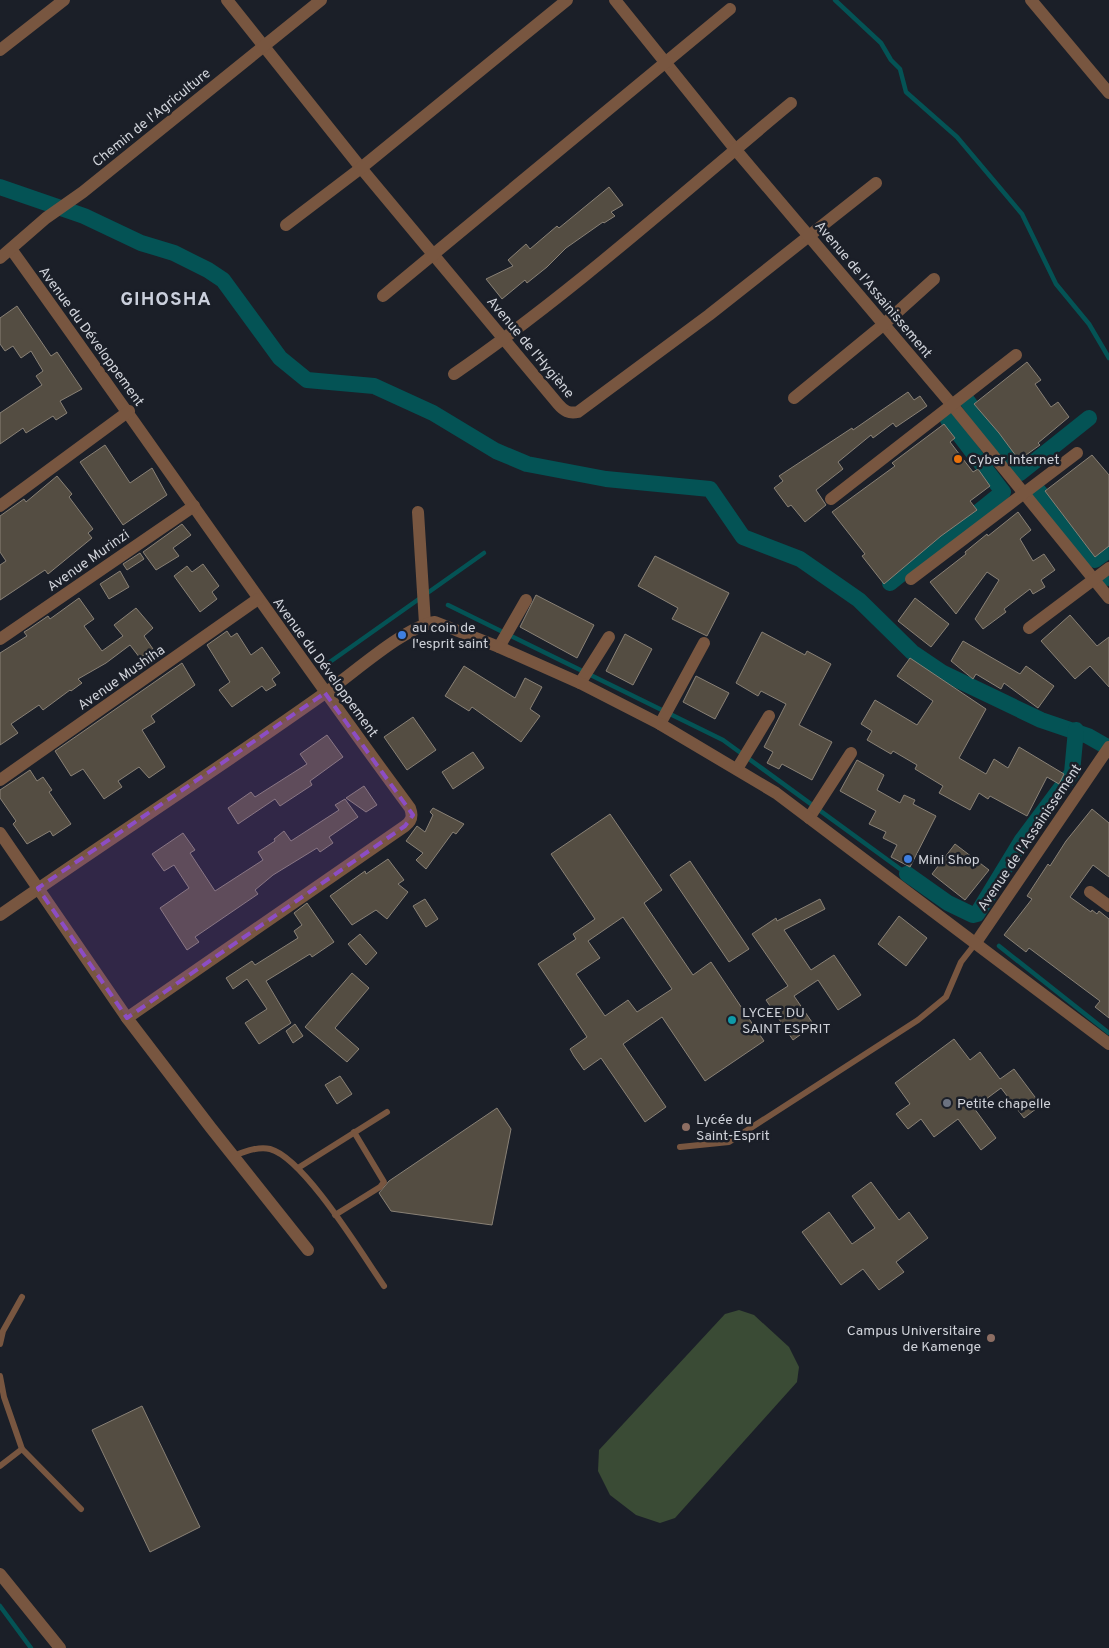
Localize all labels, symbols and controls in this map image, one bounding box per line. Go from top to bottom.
street label: Chemin de l'Agriculture [89,65,214,171]
street label: Avenue de l'Assainissement [811,218,935,362]
street label: Avenue du Développement [34,264,147,410]
district label: GIHOSHA [120,288,212,312]
street label: Avenue de l'Hygiène [482,294,577,402]
place label: Cyber Internet [968,452,1059,469]
marker: Cyber Internet [952,453,964,465]
street label: Avenue Murinzi [44,527,133,596]
street label: Avenue du Développement [268,595,381,741]
place label: au coin de l'esprit saint [412,620,488,653]
marker: au coin de l'esprit saint [396,629,408,641]
street label: Avenue Mushiha [75,642,169,715]
street label: Avenue de l'Assainissement [975,761,1086,915]
place label: Mini Shop [918,852,980,869]
marker: Mini Shop [902,853,914,865]
place label: LYCEE DU SAINT ESPRIT [742,1005,831,1038]
marker: LYCEE DU SAINT ESPRIT [726,1014,738,1026]
place label: Petite chapelle [957,1096,1051,1113]
marker: Petite chapelle [941,1097,953,1109]
place label: Lycée du Saint-Esprit [696,1112,770,1145]
marker: Lycée du Saint-Esprit [680,1121,692,1133]
place label: Campus Universitaire de Kamenge [847,1323,981,1356]
marker: Campus Universitaire de Kamenge [985,1332,997,1344]

